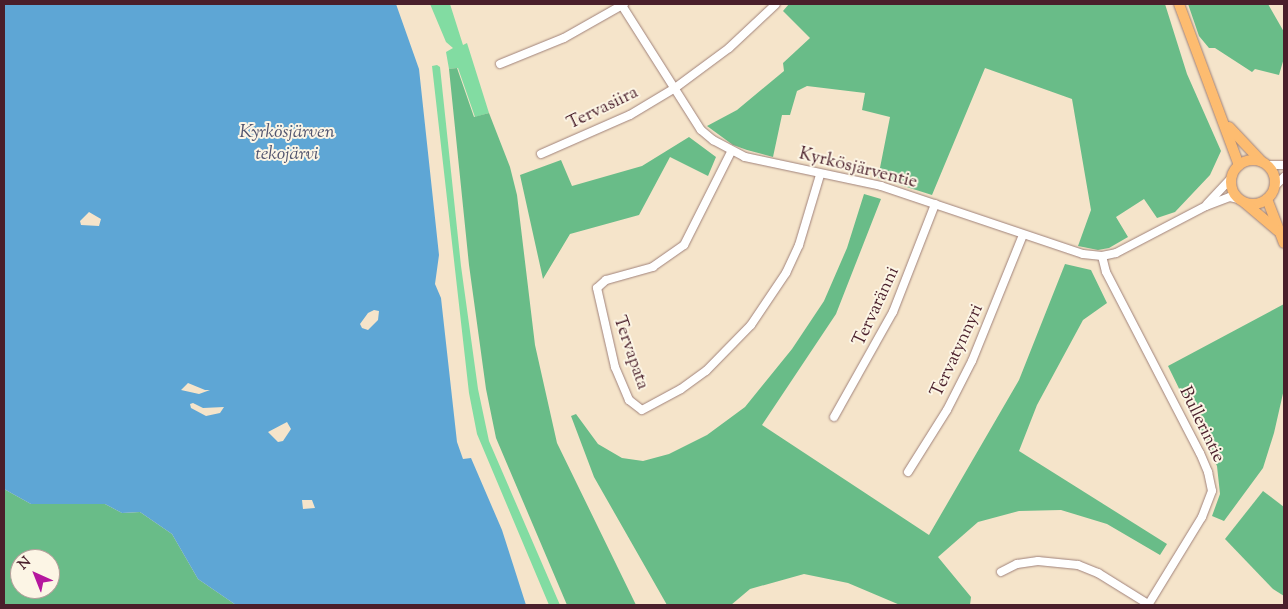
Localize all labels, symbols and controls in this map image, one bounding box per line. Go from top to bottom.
street label: Tervasiira [564,83,642,135]
water label: Kyrkösjärven tekojärvi [239,122,335,166]
street label: Kyrkösjärventie [797,144,919,194]
street label: Tervaränni [849,264,905,350]
street label: Tervatynnyri [927,301,989,401]
street label: Tervapata [607,313,653,393]
street label: Bullerintie [1173,383,1229,467]
north arrow [10,549,60,599]
text: N [14,553,36,575]

